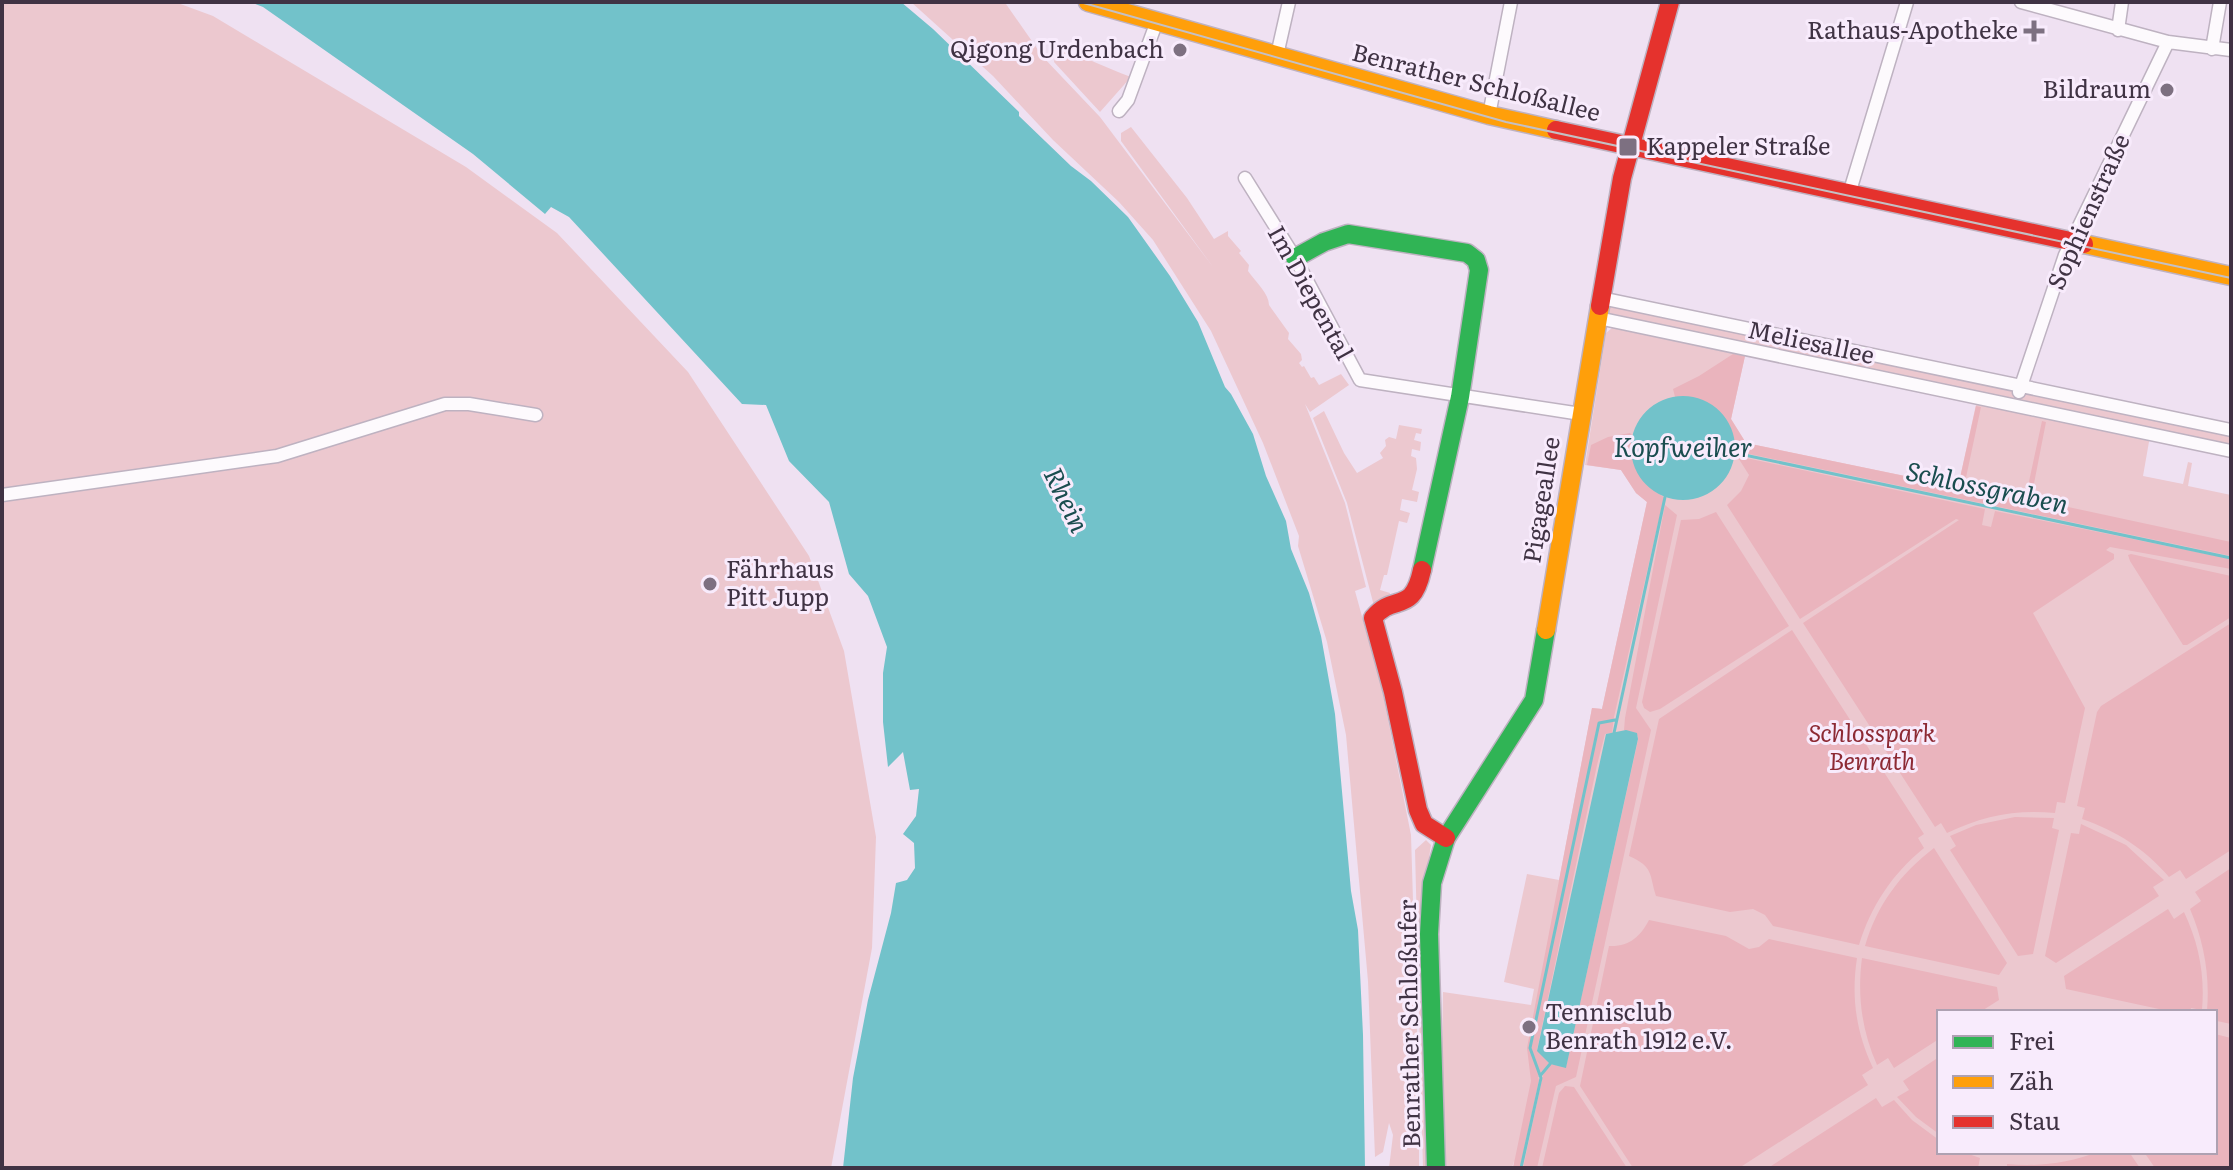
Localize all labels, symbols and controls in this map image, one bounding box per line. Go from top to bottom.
place label: Rathaus-Apotheke [1807,11,2018,46]
marker: Rathaus-Apotheke [2025,22,2043,40]
place label: Qigong Urdenbach [950,30,1164,65]
street label: Benrather Schloßallee [1349,33,1605,128]
marker: Qigong Urdenbach [1171,41,1189,59]
place label: Bildraum [2043,70,2151,105]
marker: Bildraum [2158,81,2176,99]
place label: Kappeler Straße [1646,127,1830,162]
street label: Sophienstraße [2037,128,2137,294]
marker: Kappeler Straße [1617,136,1639,158]
street label: Im Diepental [1261,218,1364,365]
street label: Meliesallee [1745,310,1878,371]
water label: Kopfweiher [1614,426,1752,465]
street label: Pigageallee [1512,434,1567,565]
water label: Schlossgraben [1903,449,2073,522]
water label: Rhein [1036,460,1101,539]
place label: Fährhaus Pitt Jupp [726,550,834,613]
marker: Fährhaus Pitt Jupp [701,575,719,593]
park label: Schlosspark Benrath [1808,714,1936,777]
street label: Benrather Schloßufer [1388,899,1427,1149]
place label: Tennisclub Benrath 1912 e.V. [1545,993,1733,1056]
legend [1937,1010,2217,1154]
marker: Tennisclub Benrath 1912 e.V. [1520,1018,1538,1036]
text: Frei [2009,1022,2055,1057]
text: Zäh [2009,1062,2054,1097]
text: Stau [2009,1102,2060,1137]

